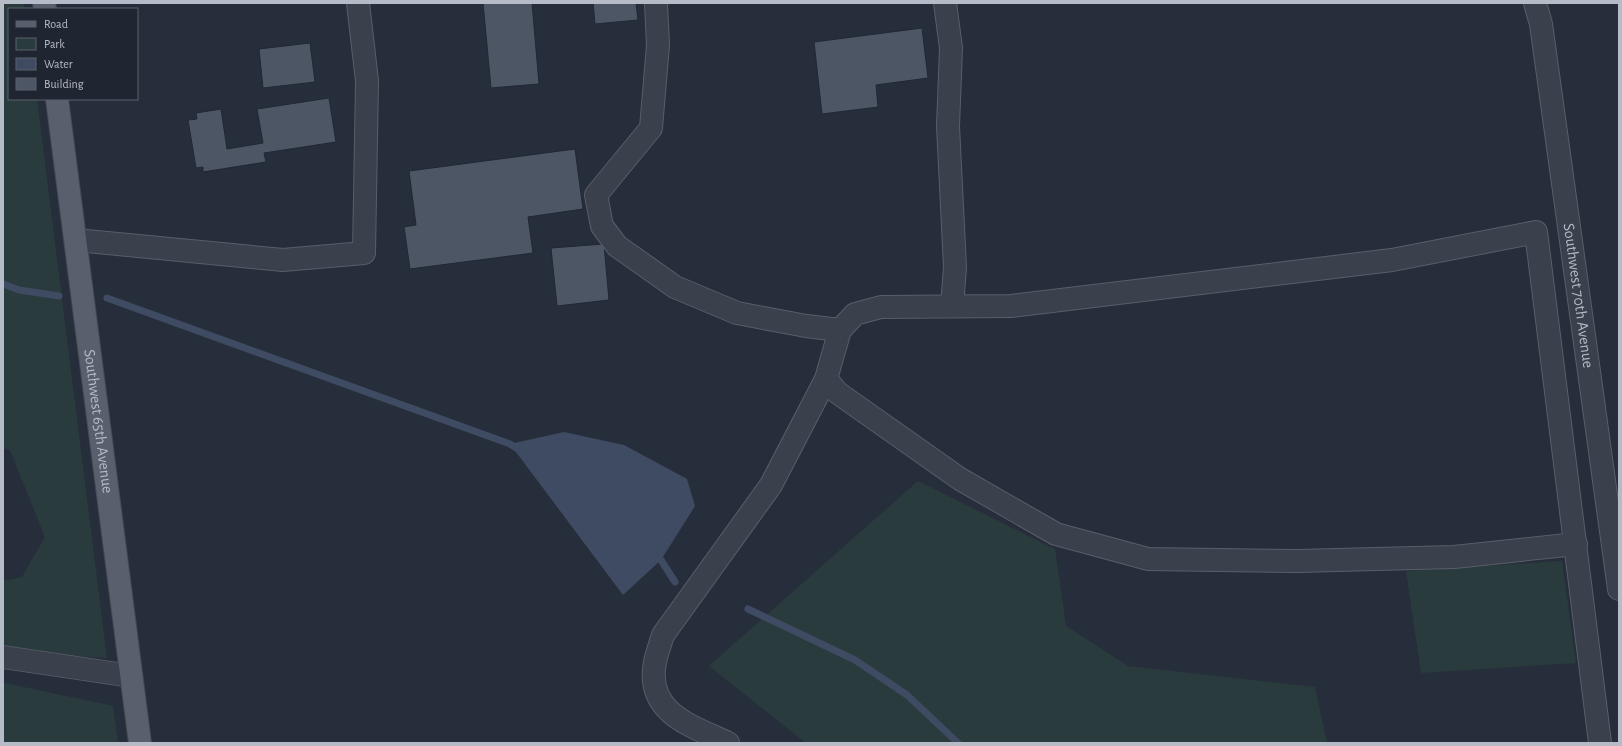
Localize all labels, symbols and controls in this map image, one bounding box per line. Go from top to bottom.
legend [8,8,138,100]
text: Road [44,18,68,30]
text: Park [44,38,65,50]
text: Water [44,58,73,70]
text: Building [44,78,84,90]
street label: Southwest 70th Avenue [1561,222,1596,369]
street label: Southwest 65th Avenue [81,348,116,494]

